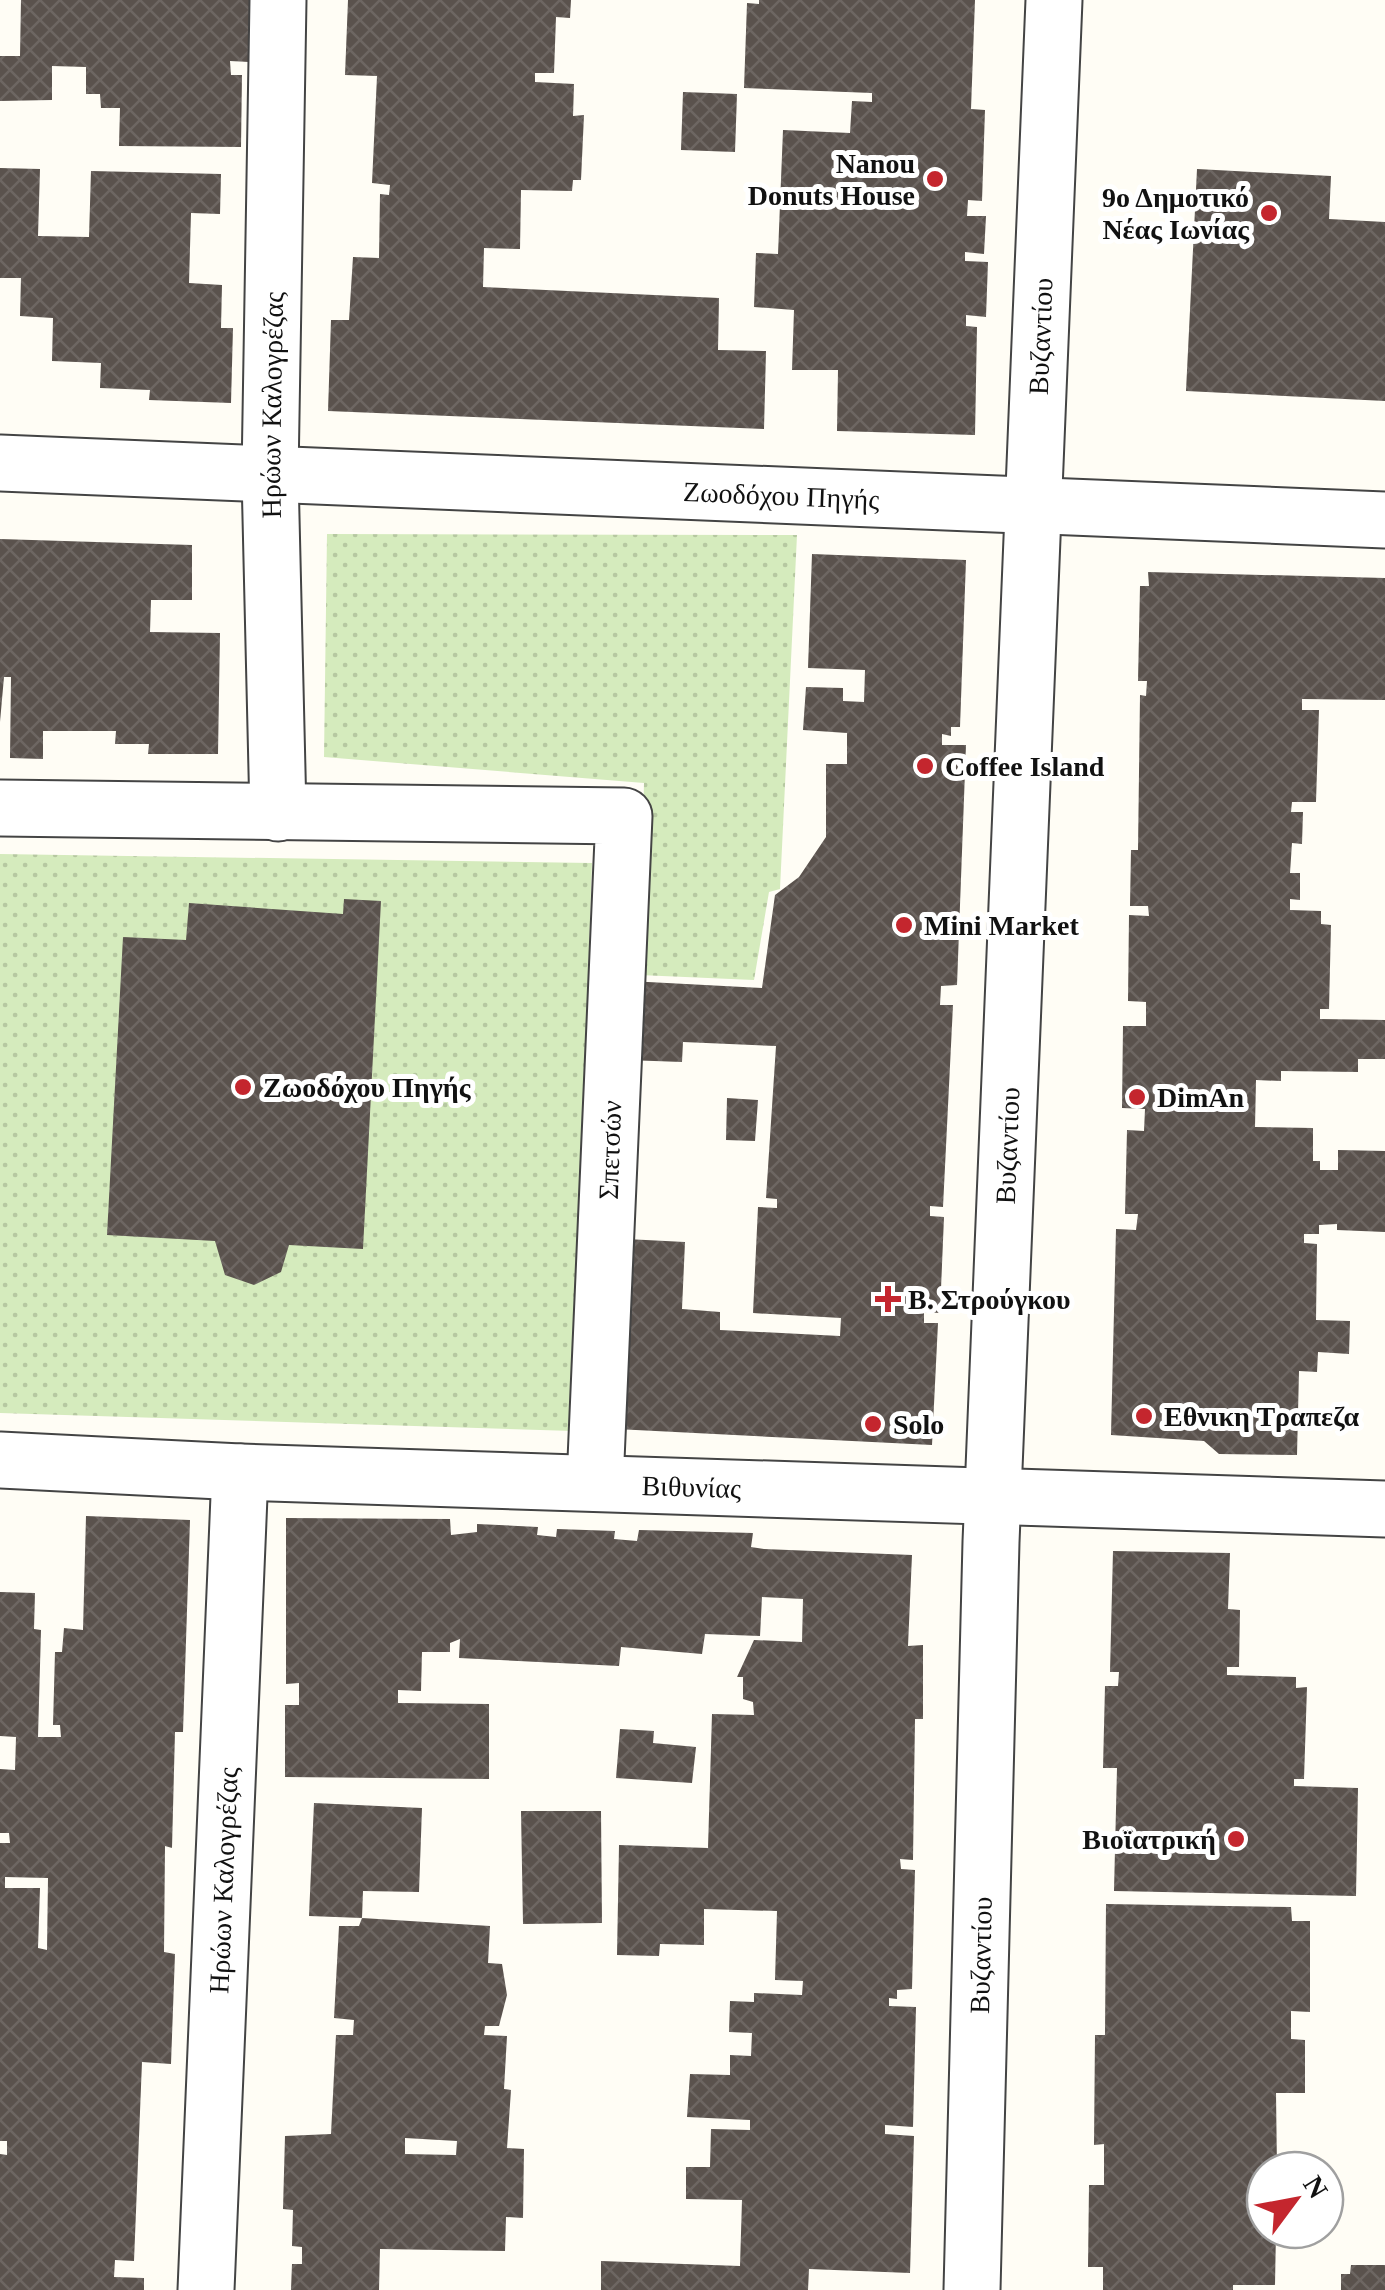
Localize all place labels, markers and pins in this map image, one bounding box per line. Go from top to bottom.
place label: Nanou Donuts House [748,148,915,211]
marker: Nanou Donuts House [924,168,946,190]
place label: 9ο Δημοτικό Νέας Ιωνίας [1102,182,1250,245]
marker: 9ο Δημοτικό Νέας Ιωνίας [1258,202,1280,224]
place label: Coffee Island [945,751,1105,782]
marker: Coffee Island [914,755,936,777]
place label: Mini Market [924,910,1079,941]
marker: Mini Market [893,914,915,936]
place label: Ζωοδόχου Πηγής [263,1072,472,1103]
marker: Ζωοδόχου Πηγής [232,1076,254,1098]
place label: DimAn [1157,1082,1245,1113]
marker: DimAn [1126,1086,1148,1108]
place label: Β. Στρούγκου [908,1284,1070,1315]
marker: Β. Στρούγκου [877,1288,899,1310]
place label: Εθνικη Τραπεζα [1164,1401,1360,1432]
marker: Εθνικη Τραπεζα [1133,1405,1155,1427]
place label: Solo [893,1409,944,1440]
marker: Solo [862,1413,884,1435]
place label: Βιοϊατρική [1082,1824,1216,1855]
marker: Βιοϊατρική [1225,1828,1247,1850]

